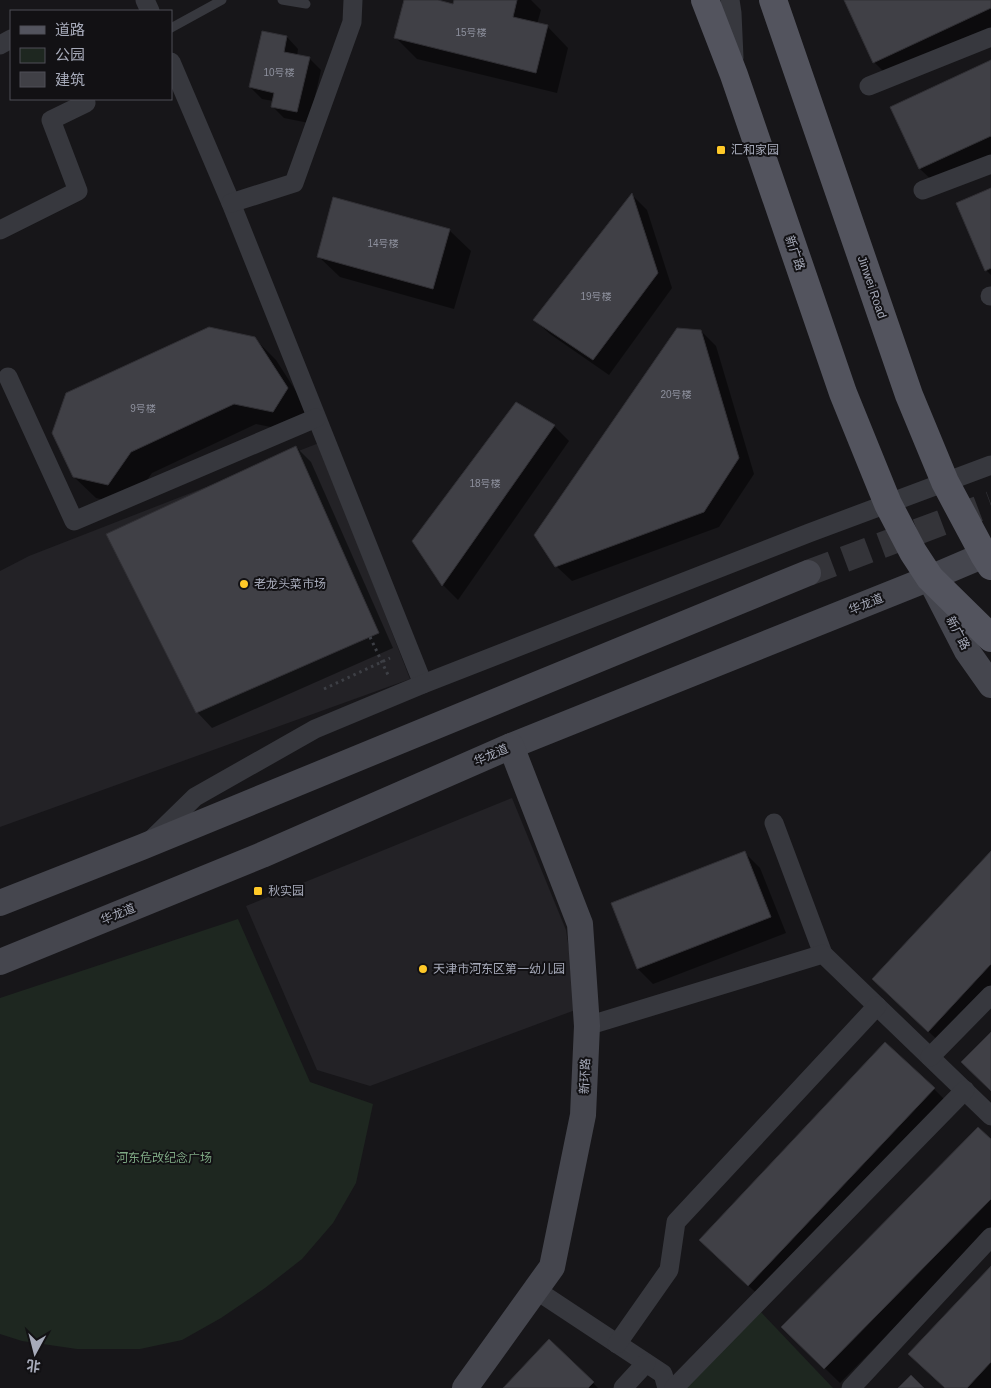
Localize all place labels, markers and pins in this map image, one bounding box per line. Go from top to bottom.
place label: 汇和家园 [731,143,779,157]
marker: 汇和家园 [715,144,727,156]
place label: 老龙头菜市场 [254,577,326,591]
marker: 老龙头菜市场 [238,578,250,590]
place label: 秋实园 [268,884,304,898]
marker: 秋实园 [252,885,264,897]
place label: 天津市河东区第一幼儿园 [433,962,565,976]
marker: 天津市河东区第一幼儿园 [417,963,429,975]

